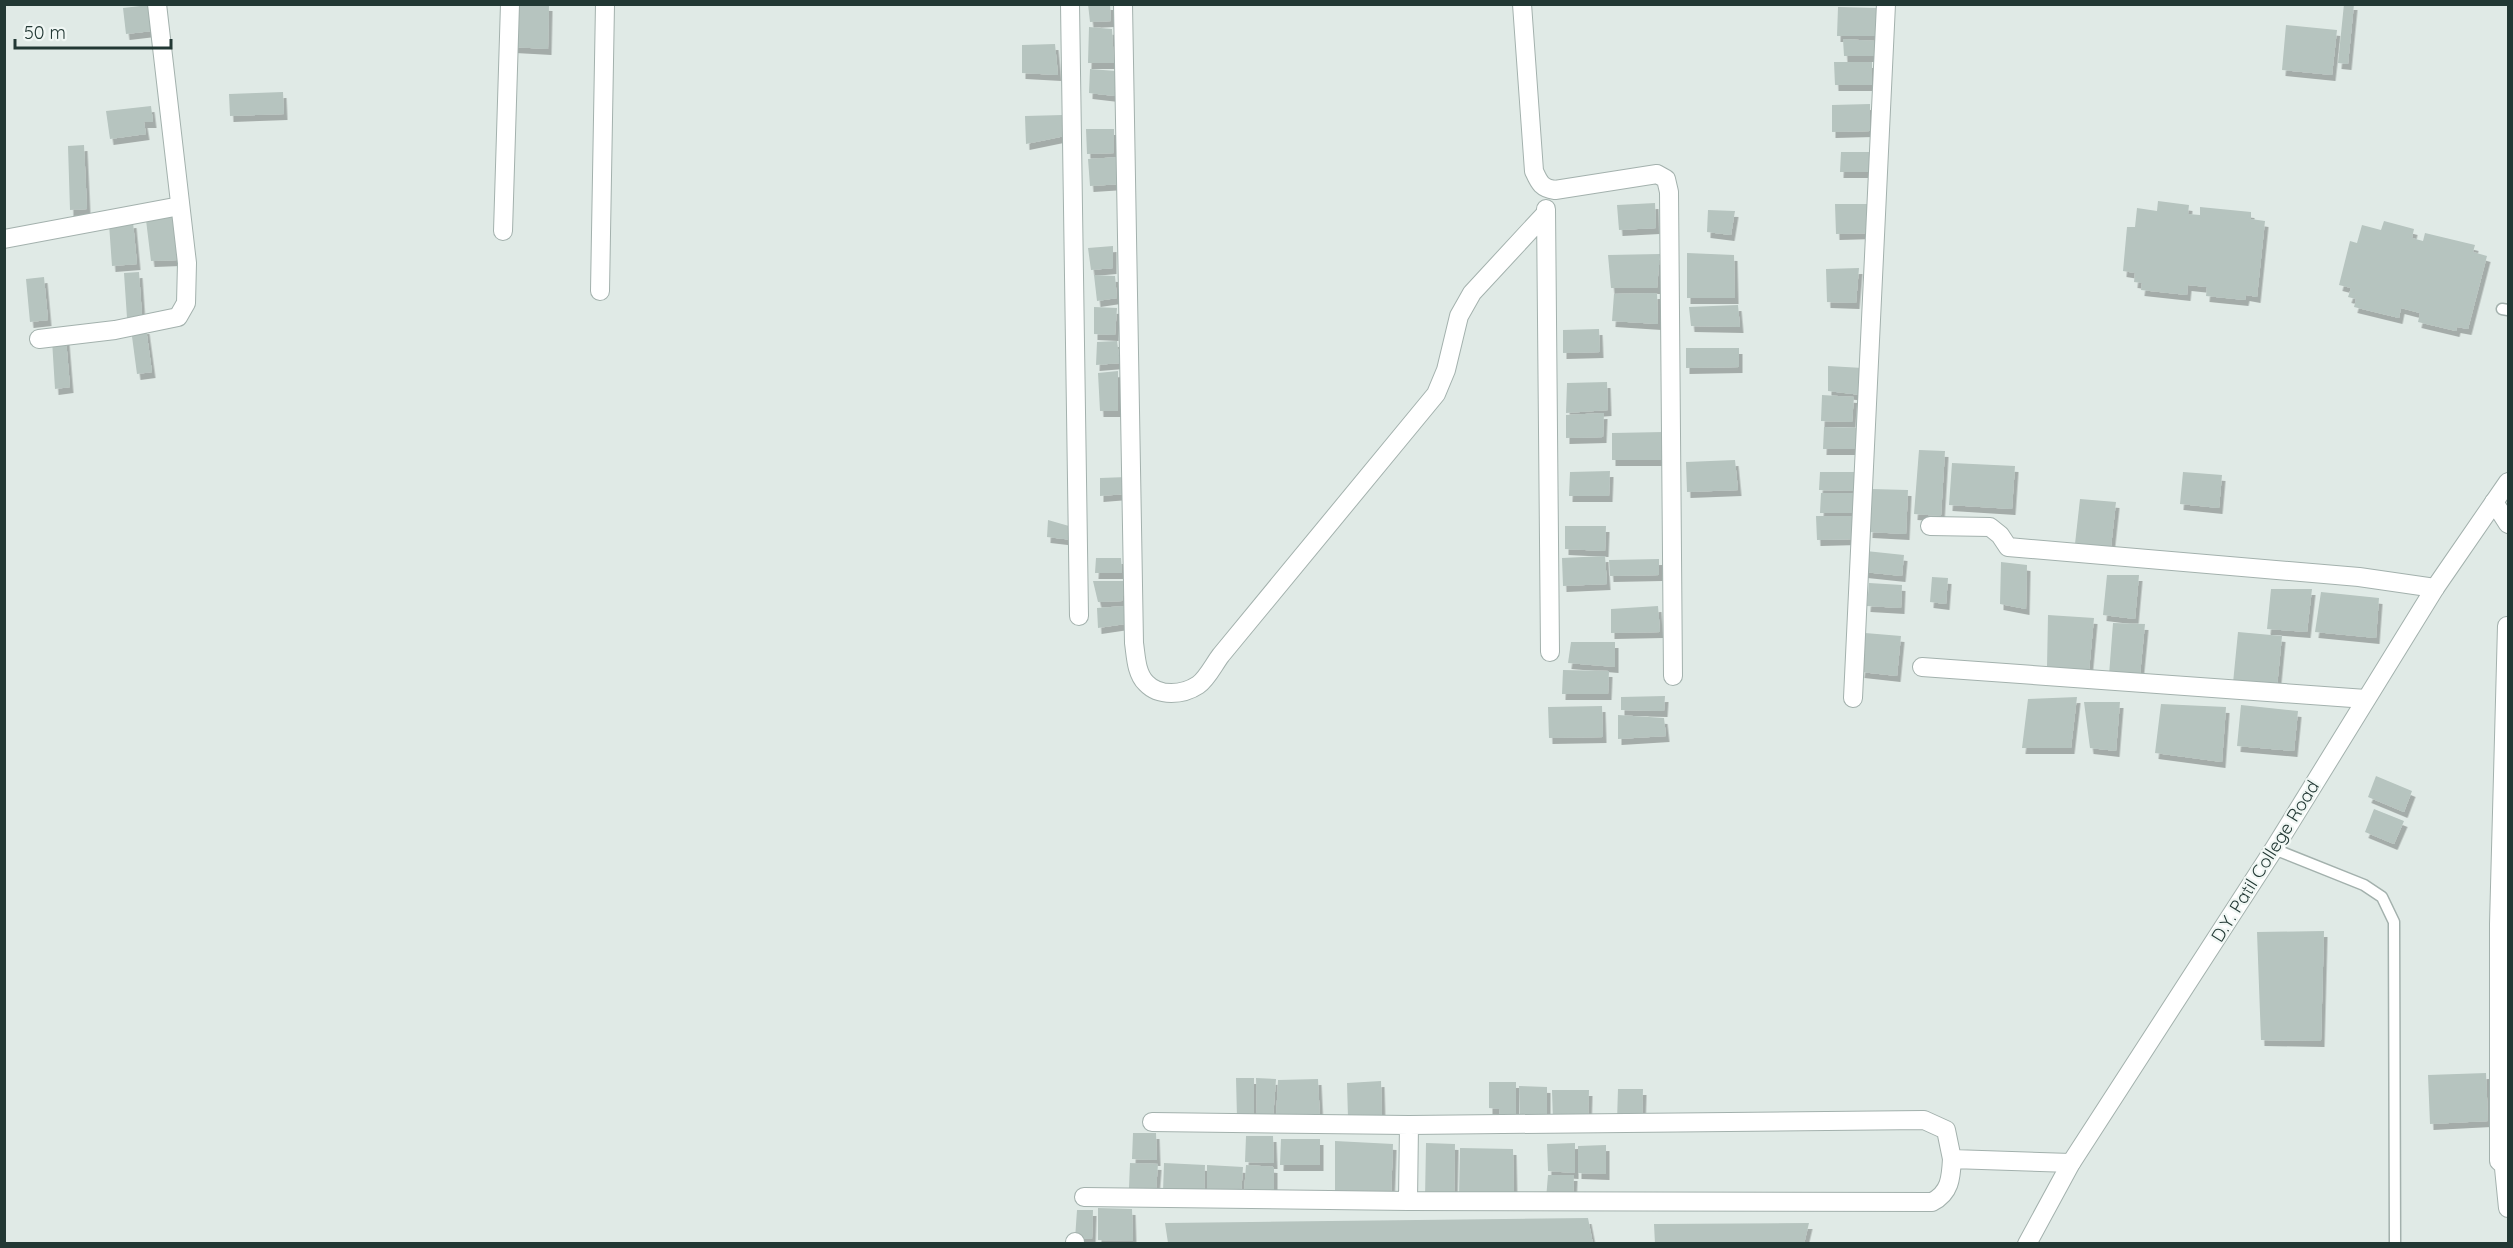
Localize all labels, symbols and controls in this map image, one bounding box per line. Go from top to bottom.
scale bar [15,12,171,50]
text: 50 m [24,21,66,44]
street label: D.Y. Patil College Road [2206,776,2324,946]

